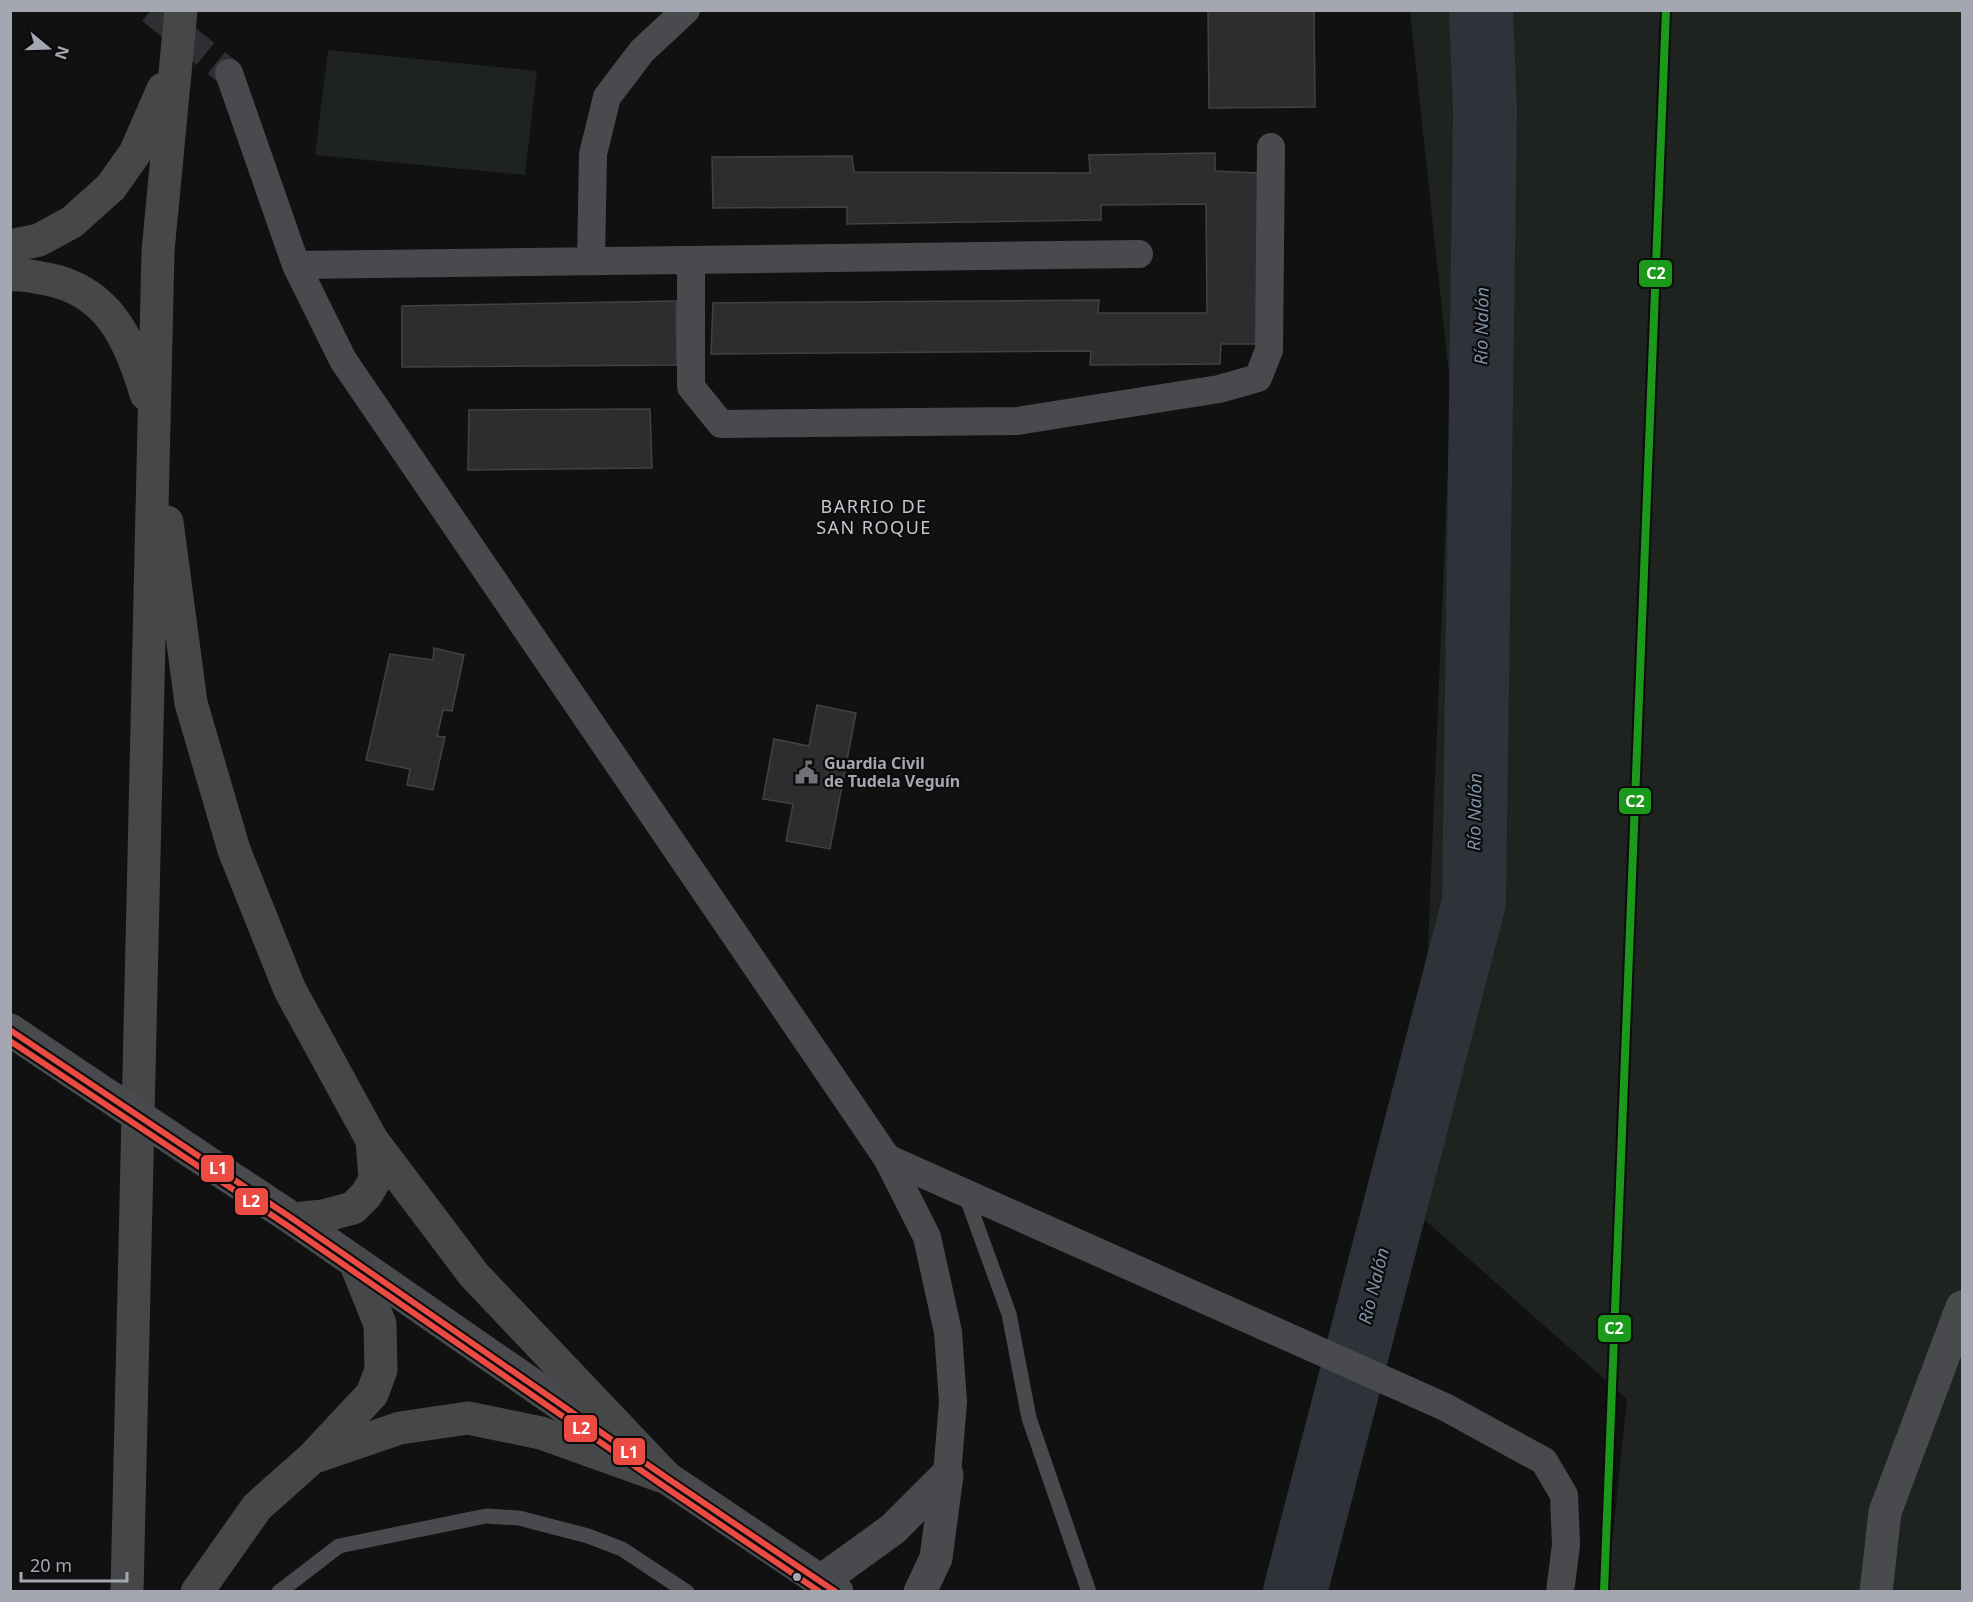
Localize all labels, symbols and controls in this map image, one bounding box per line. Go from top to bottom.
north arrow [18,18,78,78]
text: N [50,43,75,63]
line badge: C2 [1638,259,1673,288]
text: C2 [1646,262,1666,284]
water label: Río Nalón [1468,287,1494,365]
district label: BARRIO DE SAN ROQUE [816,494,932,539]
place label: Guardia Civil de Tudela Veguín [824,752,960,792]
public building icon: Guardia Civil de Tudela Veguín [793,759,819,785]
water label: Río Nalón [1461,773,1487,851]
line badge: C2 [1618,787,1652,815]
text: C2 [1625,790,1645,812]
line badge: L1 [200,1154,235,1183]
text: L1 [209,1157,227,1179]
line badge: L2 [234,1187,269,1216]
text: L2 [242,1190,260,1212]
water label: Río Nalón [1352,1245,1394,1326]
line badge: C2 [1597,1314,1632,1343]
text: C2 [1604,1317,1624,1339]
line badge: L2 [563,1414,598,1443]
text: L2 [572,1417,590,1439]
line badge: L1 [612,1437,646,1466]
text: L1 [620,1441,638,1463]
scale bar [21,1545,128,1583]
text: 20 m [30,1553,72,1577]
unlabelled marker [791,1571,803,1583]

